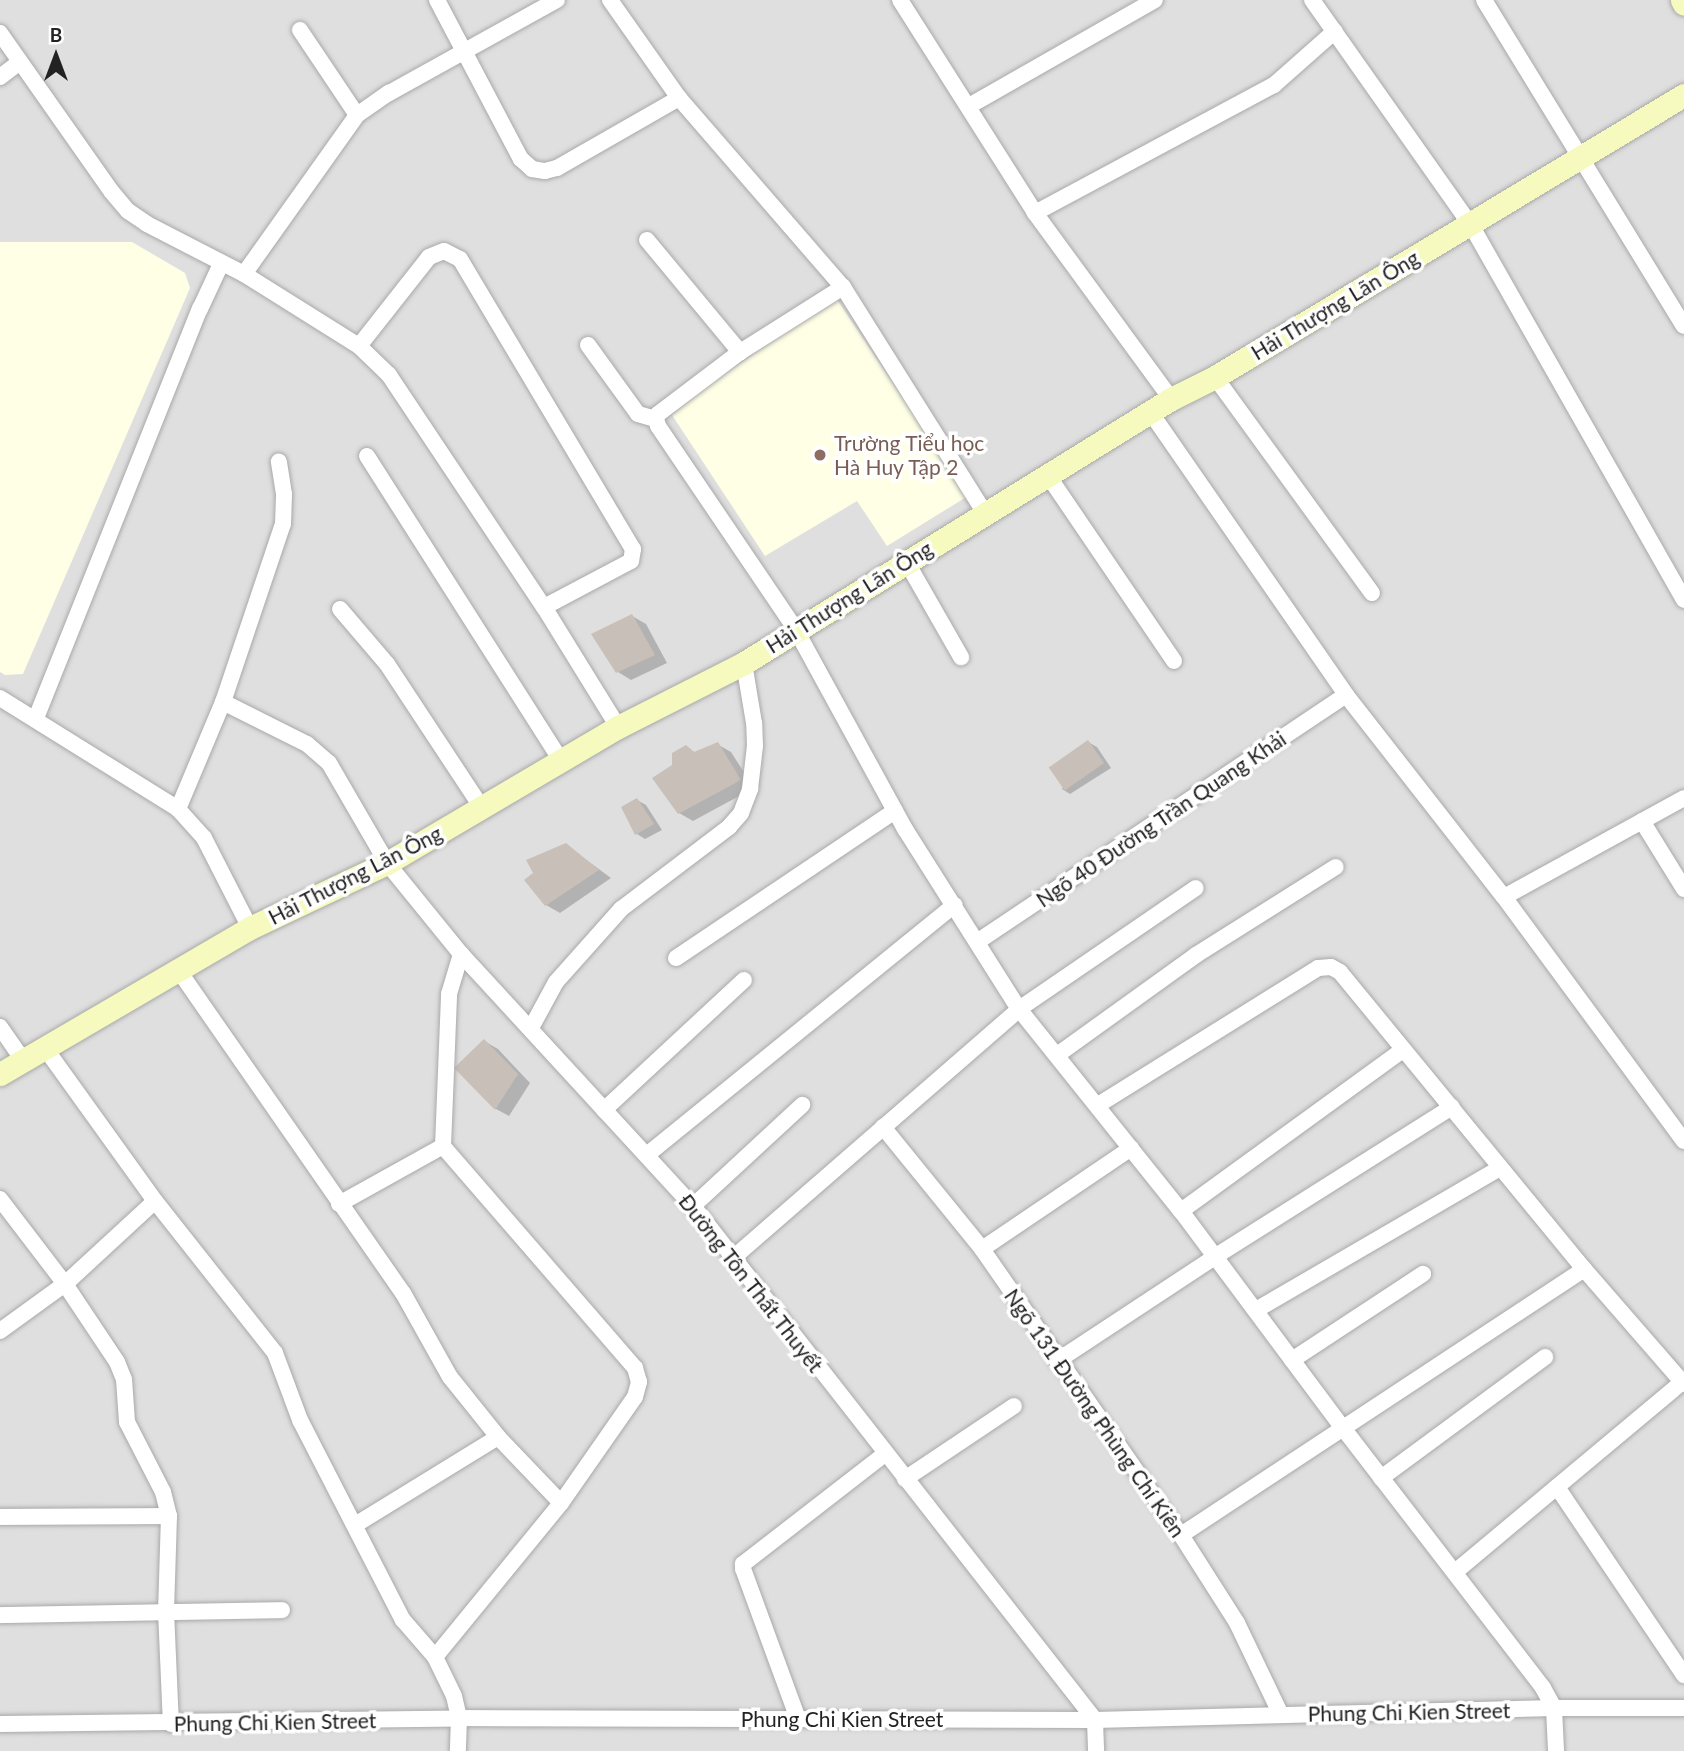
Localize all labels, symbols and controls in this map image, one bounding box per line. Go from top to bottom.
north arrow [21,21,91,91]
text: B [50,23,62,46]
street label: Hải Thượng Lãn Ông [1246,245,1424,365]
place label: Trường Tiểu học Hà Huy Tập 2 [834,430,985,480]
marker: Trường Tiểu học Hà Huy Tập 2 [812,447,828,463]
street label: Hải Thượng Lãn Ông [761,535,937,659]
street label: Ngõ 40 Đường Trần Quang Khải [1031,726,1291,912]
street label: Hải Thượng Lãn Ông [264,820,446,930]
street label: Đường Tôn Thất Thuyết [673,1188,829,1378]
street label: Ngõ 131 Đường Phùng Chí Kiên [999,1284,1191,1542]
street label: Phung Chi Kien Street [1308,1698,1510,1726]
street label: Phung Chi Kien Street [741,1706,943,1732]
street label: Phung Chi Kien Street [174,1708,376,1736]

